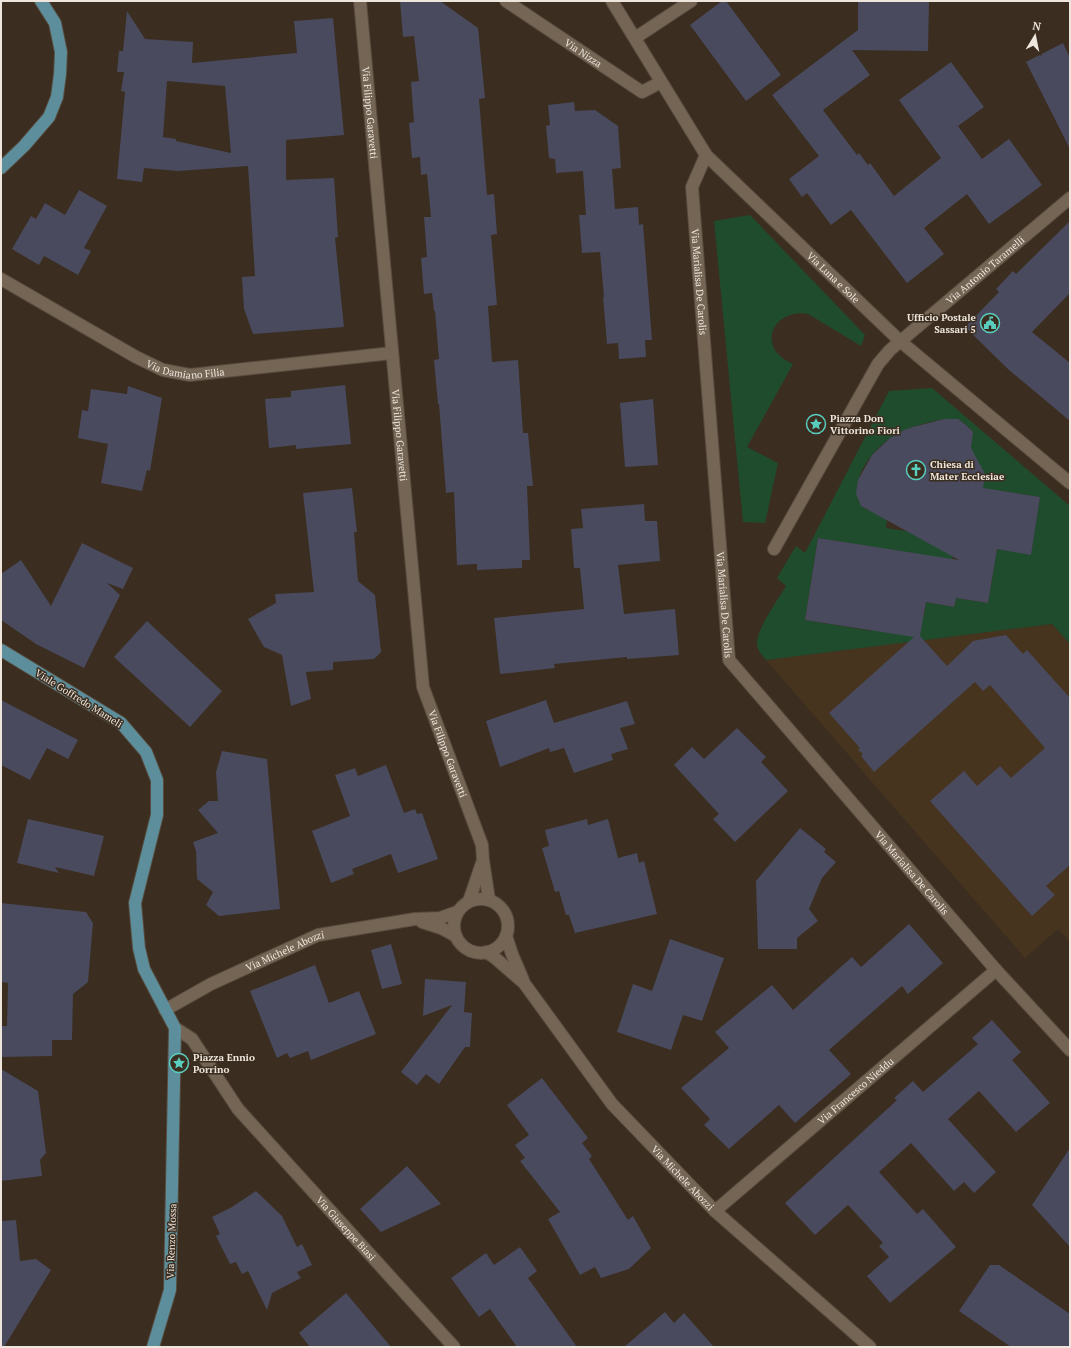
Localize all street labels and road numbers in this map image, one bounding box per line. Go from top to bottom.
street label: Via Nizza [562,36,604,70]
street label: Via Filippo Garavetti [359,66,380,159]
street label: Via Marialisa De Carolis [688,228,710,336]
street label: Via Antonio Taramelli [943,233,1027,307]
street label: Via Luna e Sole [804,249,862,306]
street label: Via Damiano Filia [144,357,225,382]
street label: Via Filippo Garavetti [389,389,410,482]
street label: Via Marialisa De Carolis [714,551,735,659]
street label: Viale Goffredo Mameli [33,666,125,731]
street label: Via Filippo Garavetti [425,708,470,799]
street label: Via Marialisa De Carolis [872,828,952,918]
street label: Via Michele Abozzi [244,928,325,974]
street label: Via Francesco Nieddu [815,1055,897,1127]
street label: Via Michele Abozzi [648,1143,717,1213]
street label: Via Giuseppe Biasi [313,1194,378,1264]
street label: Via Renzo Mossa [164,1203,179,1279]

